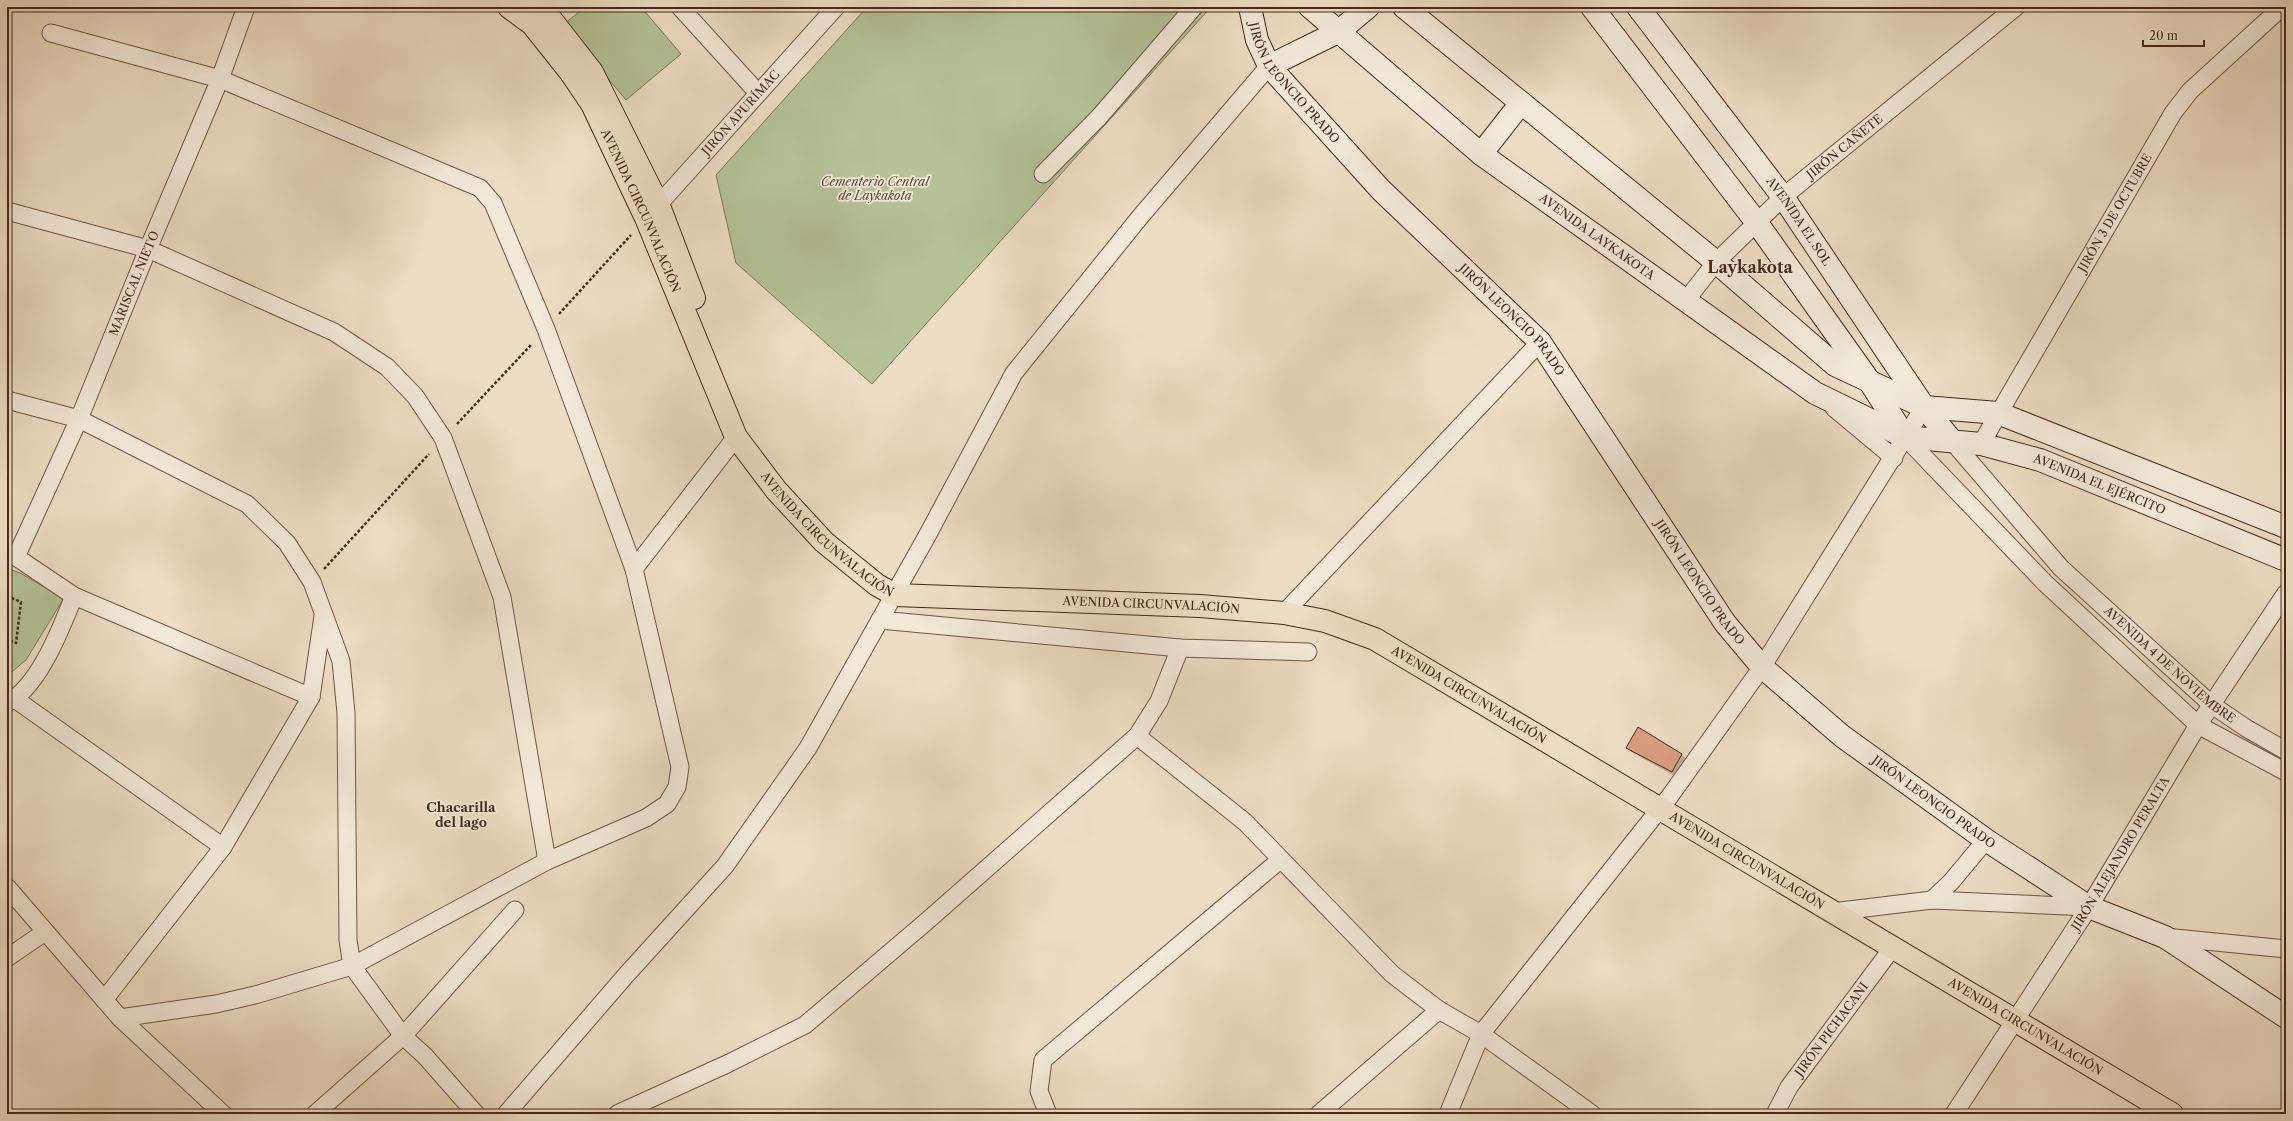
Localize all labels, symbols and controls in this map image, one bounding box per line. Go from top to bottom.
street label: JIRÓN LEONCIO PRADO [1246,19,1343,146]
scale bar [2143,22,2204,48]
text: 20 m [2149,28,2178,43]
street label: JIRÓN APURÍMAC [697,67,783,160]
street label: JIRÓN CAÑETE [1802,111,1886,183]
street label: AVENIDA CIRCUNVALACIÓN [597,125,684,295]
street label: JIRÓN 3 DE OCTUBRE [2073,151,2155,276]
street label: AVENIDA EL SOL [1763,173,1835,268]
park label: Cementerio Central de Laykakota [821,174,930,203]
street label: AVENIDA LAYKAKOTA [1536,190,1659,284]
street label: MARISCAL NIETO [106,228,162,338]
district label: Laykakota [1707,257,1793,277]
street label: JIRÓN LEONCIO PRADO [1454,259,1568,378]
street label: AVENIDA EL EJÉRCITO [2031,450,2168,517]
street label: AVENIDA CIRCUNVALACIÓN [757,468,897,600]
street label: JIRÓN LEONCIO PRADO [1651,515,1748,648]
street label: AVENIDA CIRCUNVALACIÓN [1061,593,1241,616]
street label: AVENIDA 4 DE NOVIEMBRE [2100,602,2239,726]
street label: AVENIDA CIRCUNVALACIÓN [1388,642,1549,746]
street label: JIRÓN LEONCIO PRADO [1868,751,1998,851]
street label: JIRÓN ALEJANDRO PERALTA [2067,773,2173,935]
district label: Chacarilla del lago [426,799,496,830]
street label: AVENIDA CIRCUNVALACIÓN [1666,808,1827,912]
street label: AVENIDA CIRCUNVALACIÓN [1945,974,2106,1078]
street label: JIRÓN PICHACANI [1790,979,1871,1081]

